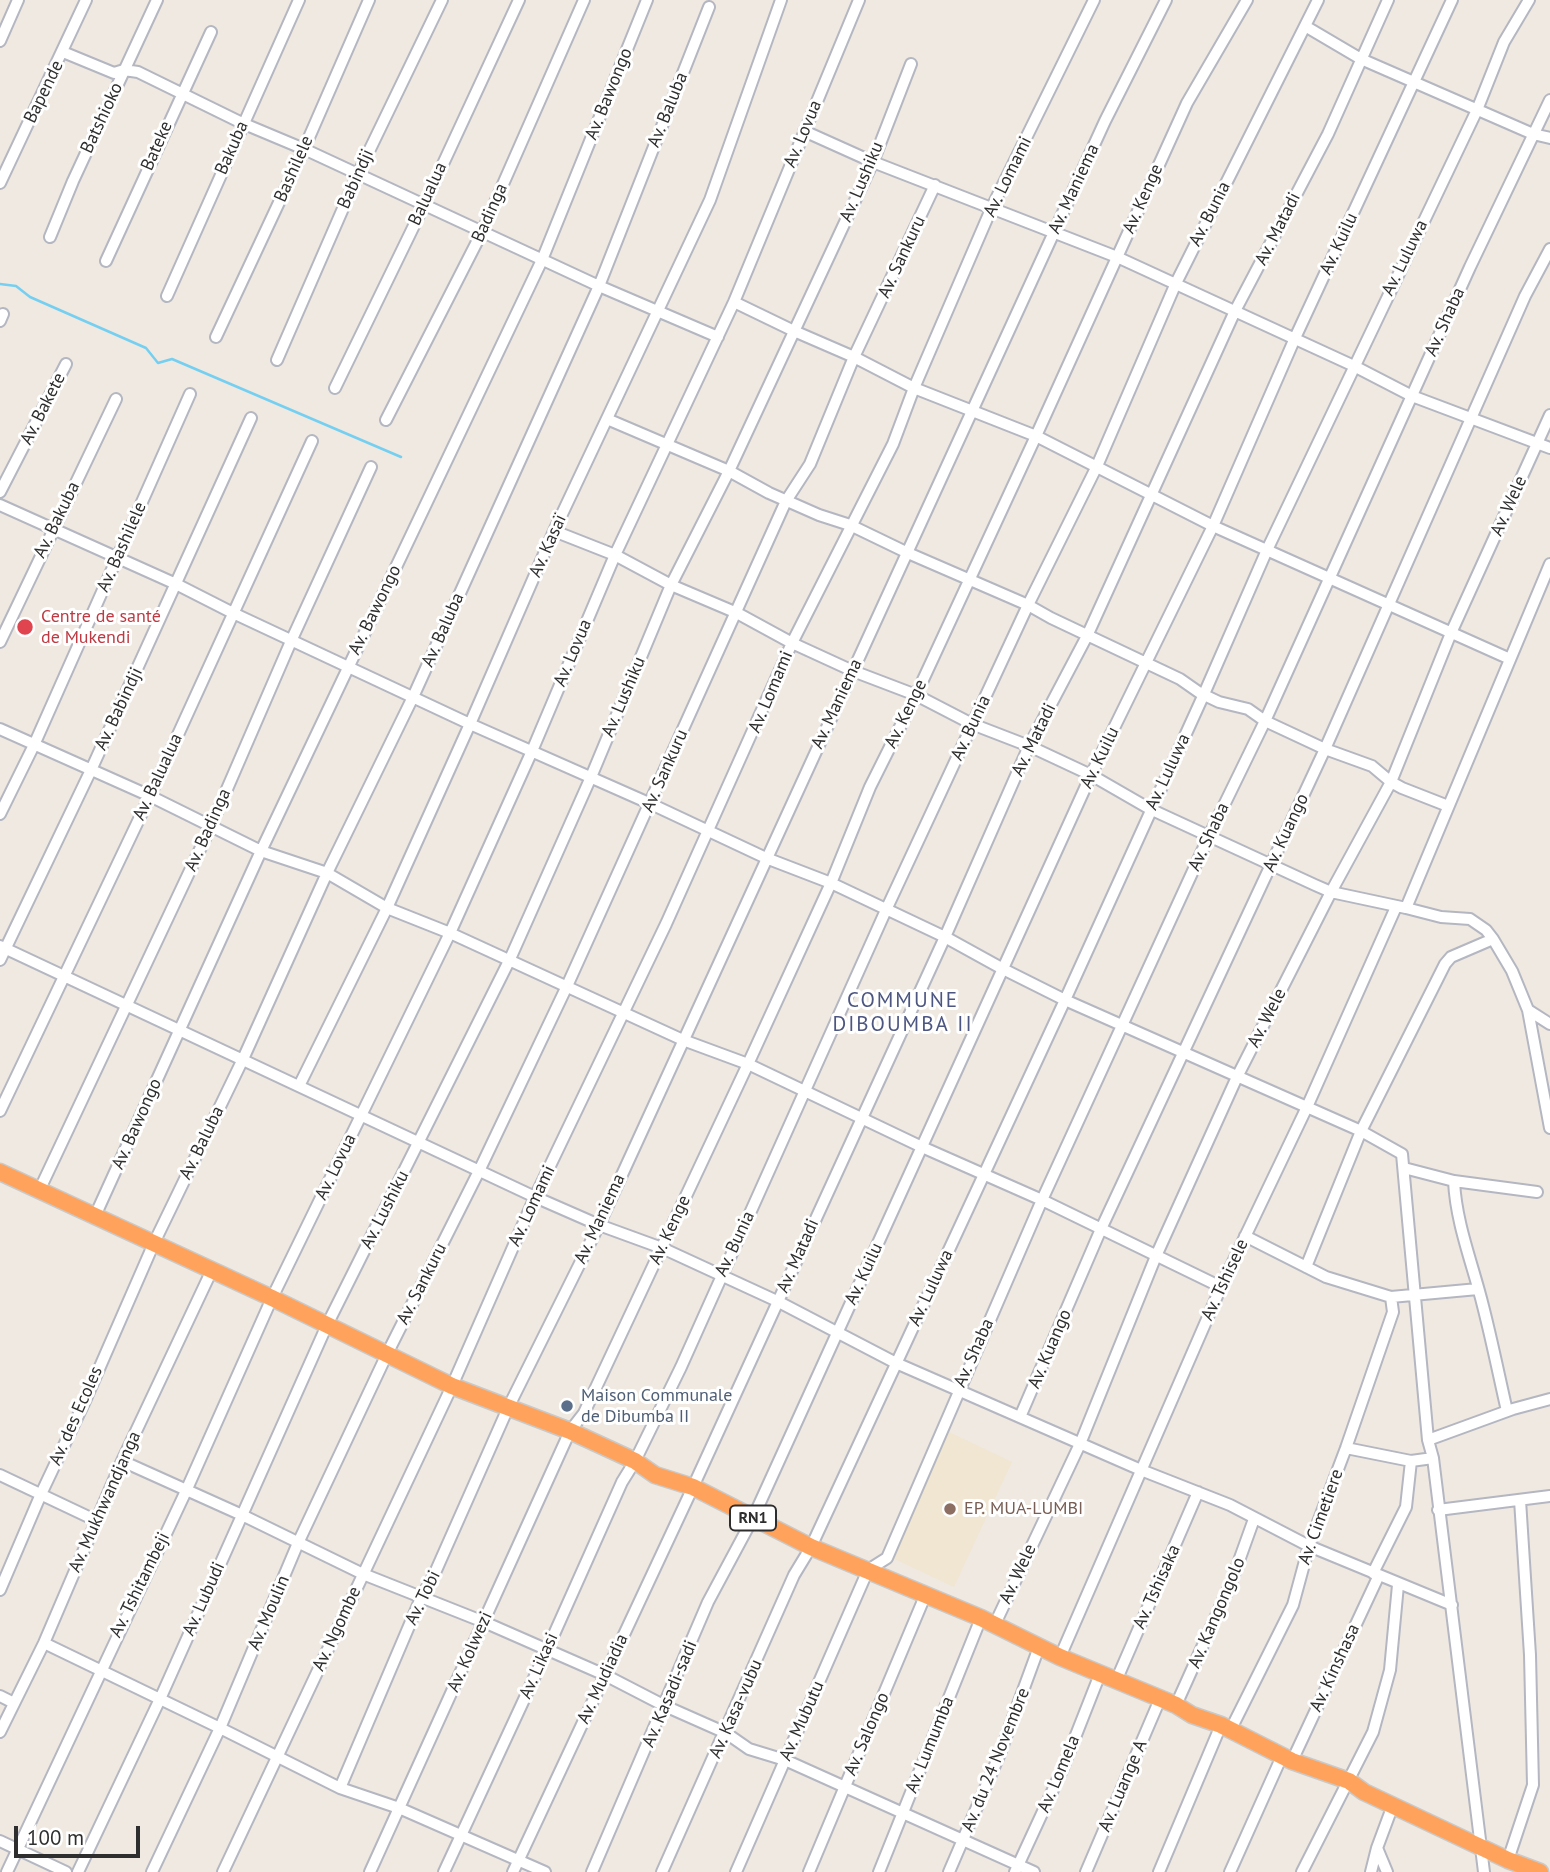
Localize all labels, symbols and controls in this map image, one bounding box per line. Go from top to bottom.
street label: Av. Bawongo [581,45,637,143]
street label: Bapende [20,57,68,127]
street label: Av. Baluba [643,69,693,151]
street label: Batshioko [76,79,128,157]
street label: Av. Lovua [779,97,827,171]
street label: Bateke [137,118,177,174]
street label: Bakuba [211,118,253,178]
street label: Bashilele [270,132,318,206]
street label: Av. Lomami [979,133,1037,221]
street label: Av. Lushiku [835,139,889,225]
street label: Av. Maniema [1044,141,1104,237]
street label: Babindji [333,146,379,212]
street label: Balualua [404,159,452,229]
street label: Av. Kenge [1118,161,1168,237]
street label: Av. Bunia [1185,178,1235,250]
street label: Badinga [467,180,513,246]
street label: Av. Matadi [1251,189,1305,269]
street label: Av. Kuilu [1315,210,1363,278]
street label: Av. Sankuru [874,212,930,302]
street label: Av. Luluwa [1377,217,1433,299]
street label: Av. Shaba [1420,284,1470,360]
street label: Av. Bakete [16,369,70,449]
street label: Av. Wele [1486,473,1532,539]
street label: Av. Bakuba [29,478,85,562]
street label: Av. Bashilele [93,499,151,595]
street label: Av. Kasaï [525,511,571,581]
street label: Av. Bawongo [344,562,406,658]
street label: Av. Baluba [417,590,469,670]
place label: Centre de santé de Mukendi [41,606,161,648]
street label: Av. Lovua [549,616,597,690]
marker: Centre de santé de Mukendi [15,617,35,637]
street label: Av. Lomami [744,648,798,736]
street label: Av. Lushiku [597,654,651,740]
street label: Av. Maniema [807,656,867,752]
street label: Av. Babindji [90,664,148,754]
street label: Av. Kenge [880,676,932,752]
street label: Av. Bunia [946,692,996,764]
street label: Av. Matadi [1007,700,1061,780]
street label: Av. Kuilu [1076,724,1124,792]
street label: Av. Sankuru [637,726,693,816]
street label: Av. Balualua [129,730,187,824]
street label: Av. Luluwa [1141,730,1195,814]
street label: Av. Badinga [180,785,236,875]
street label: Av. Kuango [1258,790,1314,876]
street label: Av. Shaba [1184,799,1234,875]
street label: Av. Wele [1243,985,1291,1051]
district label: COMMUNE DIBOUMBA II [834,988,972,1038]
street label: Av. Bawongo [107,1075,167,1173]
street label: Av. Baluba [175,1103,229,1183]
street label: Av. Lovua [311,1130,361,1204]
street label: Av. Lomami [504,1162,560,1250]
street label: Av. Lushiku [356,1167,414,1253]
street label: Av. Maniema [570,1171,630,1267]
street label: Av. Kenge [645,1192,695,1268]
street label: Av. Bunia [710,1208,760,1280]
street label: Av. Matadi [772,1216,824,1296]
street label: Av. Tshisele [1197,1236,1253,1324]
street label: Av. Sankuru [392,1240,452,1328]
street label: Av. Kuilu [840,1240,888,1308]
street label: Av. Luluwa [904,1246,958,1330]
street label: Av. Kuango [1024,1306,1076,1392]
street label: Av. Shaba [949,1315,999,1391]
street label: Av. des Ecoles [45,1363,107,1469]
place label: Maison Communale de Dibumba II [581,1385,732,1428]
marker: Maison Communale de Dibumba II [559,1398,575,1414]
street label: Av. Mukhwandjanga [64,1428,146,1576]
street label: Av. Cimetiere [1294,1466,1348,1568]
place label: EP. MUA-LUMBI [964,1498,1083,1520]
marker: EP. MUA-LUMBI [942,1501,958,1517]
road number: RN1 [730,1506,776,1530]
street label: Av. Tshitambeji [105,1529,175,1641]
street label: Av. Wele [995,1541,1041,1607]
street label: Av. Tshisaka [1129,1541,1185,1633]
street label: Av. Kangongolo [1184,1554,1250,1672]
street label: Av. Lubudi [178,1559,230,1639]
street label: Av. Tobi [401,1567,445,1629]
street label: Av. Moulin [244,1572,294,1654]
street label: Av. Ngombe [308,1583,366,1675]
street label: Av. Kolwezi [443,1608,497,1696]
street label: Av. Kinshasa [1305,1621,1365,1715]
street label: Av. Likasi [515,1630,563,1702]
street label: Av. Mudiadia [573,1631,633,1727]
street label: Av. Kasadi-sadi [638,1637,702,1751]
street label: Av. Kasa-vubu [705,1656,767,1762]
street label: Av. Mubutu [775,1678,829,1764]
street label: Av. du 24 Novembre [957,1685,1035,1835]
street label: Av. Salongo [840,1689,894,1779]
street label: Av. Lumumba [901,1694,959,1796]
street label: Av. Lomela [1033,1732,1085,1816]
street label: Av. Luange A [1094,1737,1152,1835]
scale bar [18,1812,144,1856]
text: 100 m [27,1824,84,1851]

